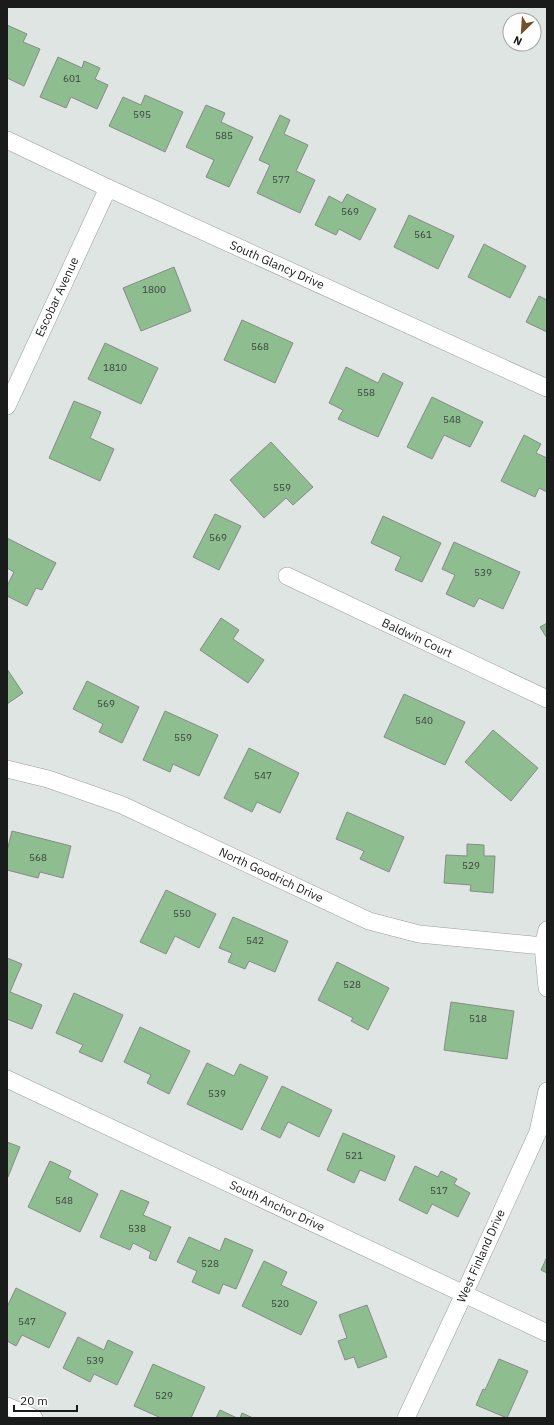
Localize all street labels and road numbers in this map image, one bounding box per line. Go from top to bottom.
street label: South Glancy Drive [228,237,327,292]
street label: Escobar Avenue [32,254,82,339]
street label: Baldwin Court [380,615,455,660]
street label: North Goodrich Drive [217,844,326,905]
street label: South Anchor Drive [227,1177,328,1234]
street label: West Finland Drive [453,1206,508,1305]

